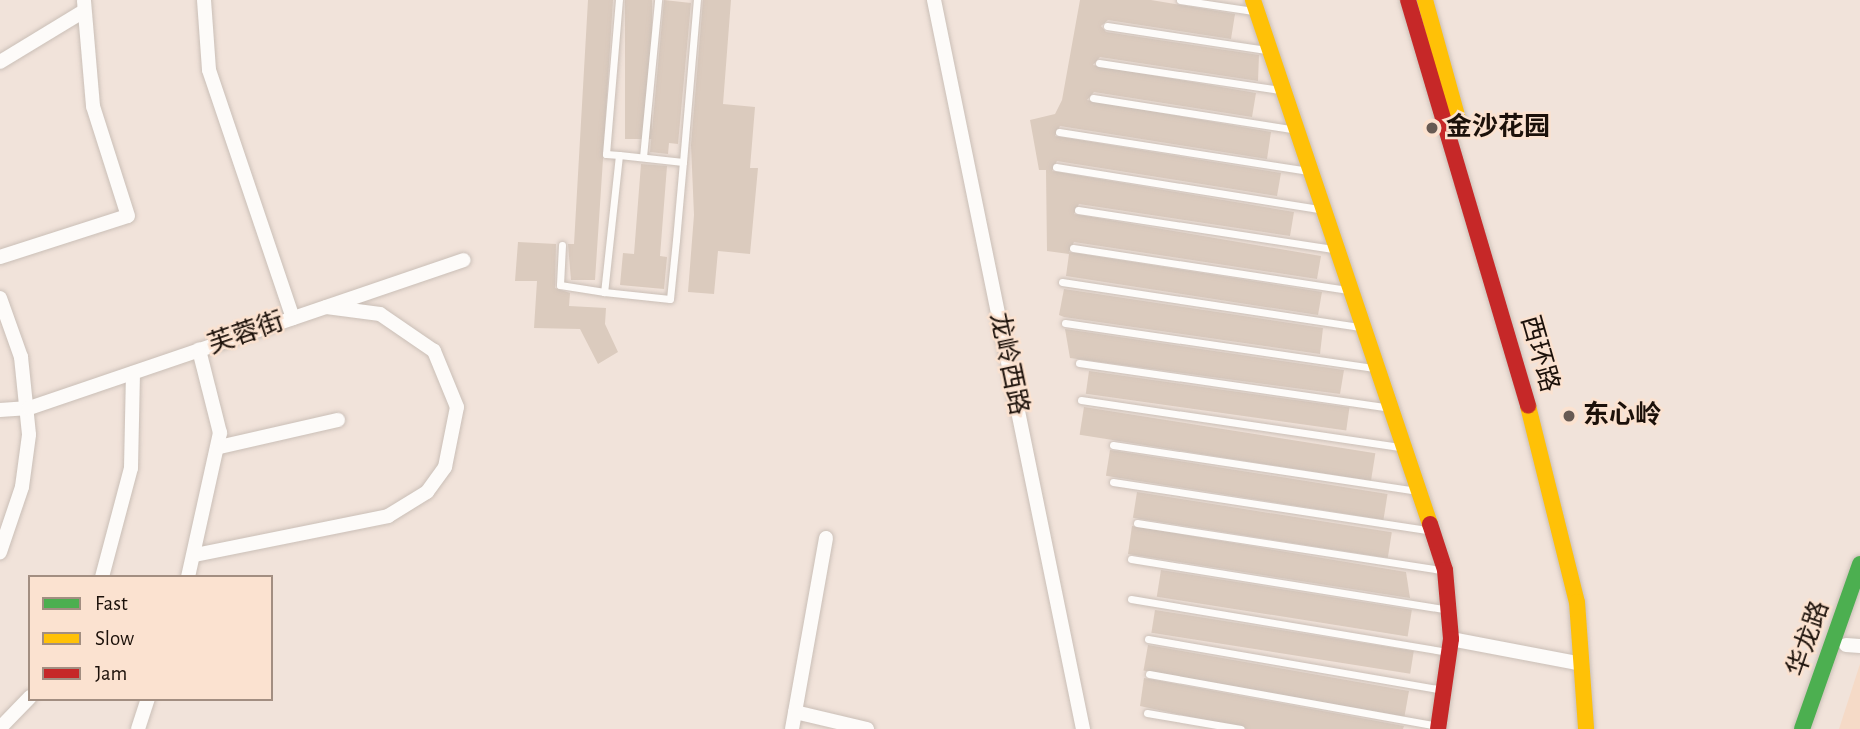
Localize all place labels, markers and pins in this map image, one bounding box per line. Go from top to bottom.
place label: 金沙花园 [1446,112,1550,144]
marker: 金沙花园 [1424,120,1440,136]
place label: 东心岭 [1583,400,1661,432]
marker: 东心岭 [1561,408,1577,424]

